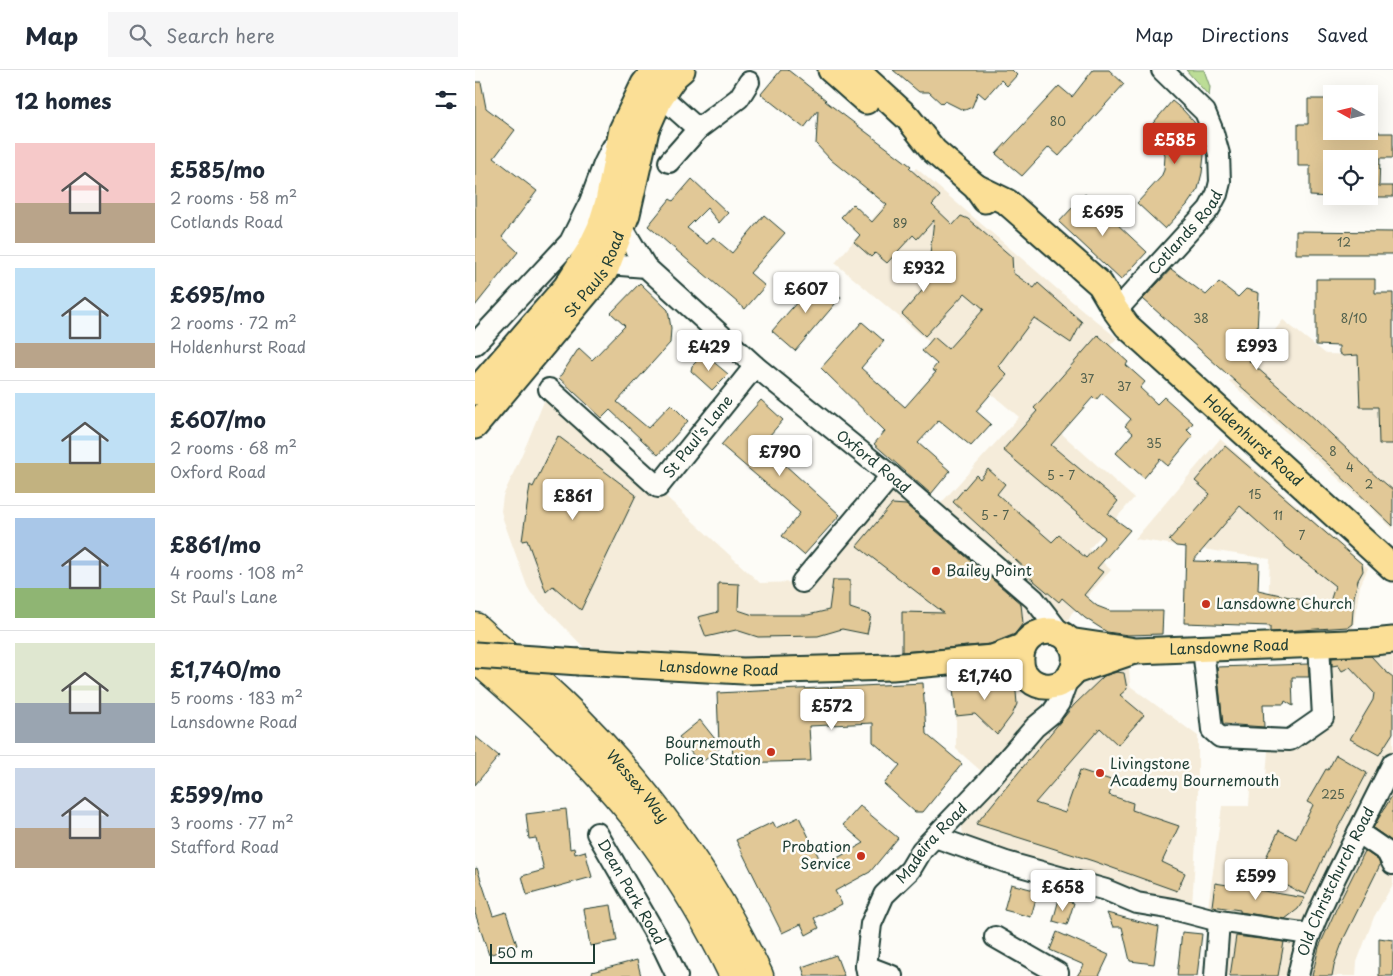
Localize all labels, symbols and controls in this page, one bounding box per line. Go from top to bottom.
search box [108,12,458,57]
text: Map [25,17,78,53]
icon: search [126,21,154,49]
text: Search here [166,21,275,49]
text: Map [1135,21,1173,48]
text: Directions [1201,21,1289,48]
text: Saved [1317,21,1368,48]
text: 12 homes [15,84,112,116]
north arrow [1323,85,1377,140]
map controls [1323,85,1378,205]
icon: filters [432,86,460,114]
house number: 80 [1050,112,1066,130]
pin: £585 [1145,122,1205,165]
text: £585 [1154,127,1196,151]
button: locate [1323,150,1378,205]
text: £585/mo [170,153,265,185]
icon: home [55,163,115,223]
text: 2 rooms · 58 m² [170,185,297,209]
street label: Cotlands Road [1141,185,1227,279]
pin: £695 [1073,194,1133,237]
text: £695 [1082,199,1124,223]
text: Cotlands Road [170,209,283,233]
house number: 89 [893,214,907,232]
street label: St Pauls Road [558,228,629,322]
house number: 12 [1337,233,1351,251]
pin: £932 [894,250,954,293]
text: £932 [903,255,945,279]
pin: £607 [776,272,836,314]
text: £607 [784,276,828,300]
text: £695/mo [170,278,265,310]
icon: home [55,288,115,348]
house number: 38 [1193,309,1209,327]
house number: 8/10 [1341,309,1368,327]
text: 2 rooms · 72 m² [170,310,297,334]
pin: £993 [1227,328,1287,371]
pin: £429 [679,330,739,372]
text: £993 [1237,333,1277,357]
text: Holdenhurst Road [170,334,306,358]
text: £429 [688,334,730,358]
house number: 37 [1080,369,1095,387]
house number: 37 [1117,377,1132,395]
street label: Holdenhurst Road [1199,388,1309,491]
street label: St Paul's Lane [657,389,738,482]
text: £607/mo [170,403,266,435]
icon: home [55,413,115,473]
street label: Oxford Road [832,423,916,498]
pin: £790 [750,434,810,477]
house number: 35 [1146,434,1162,452]
text: 2 rooms · 68 m² [170,435,297,459]
text: £790 [759,439,801,463]
house number: 8 [1329,442,1337,460]
house number: 4 [1346,458,1354,476]
text: Oxford Road [170,459,266,483]
house number: 5 - 7 [1047,466,1075,484]
house number: 2 [1365,475,1373,493]
pin: £861 [543,478,603,521]
text: £861 [554,483,592,507]
house number: 15 [1248,485,1262,503]
house number: 5 - 7 [981,506,1009,524]
house number: 11 [1273,506,1283,524]
house number: 7 [1299,526,1306,544]
text: £861/mo [170,528,261,560]
icon: home [55,538,115,598]
place label: Bailey Point [946,558,1032,581]
text: 4 rooms · 108 m² [170,560,304,584]
marker: Bailey Point [930,565,942,577]
text: St Paul's Lane [170,584,278,608]
place label: Lansdowne Church [1216,591,1352,614]
marker: Lansdowne Church [1200,598,1212,610]
street label: Lansdowne Road [1169,632,1289,660]
text: £1,740/mo [170,653,281,685]
street label: Lansdowne Road [658,653,779,681]
pin: £1,740 [944,658,1026,701]
icon: home [55,663,115,723]
text: £1,740 [958,663,1012,687]
text: 5 rooms · 183 m² [170,685,303,709]
pin: £572 [802,688,862,731]
text: £572 [811,693,853,717]
text: Lansdowne Road [170,709,298,733]
place label: Bournemouth Police Station [664,730,761,770]
street label: Wessex Way [601,744,675,827]
marker: Bournemouth Police Station [765,746,777,758]
place label: Livingstone Academy Bournemouth [1110,751,1279,791]
marker: Livingstone Academy Bournemouth [1094,767,1106,779]
text: £599/mo [170,778,263,810]
house number: 225 [1321,785,1345,803]
icon: home [55,788,115,848]
street label: Madeira Road [890,796,972,888]
street label: Old Christchurch Road [1290,802,1379,959]
text: 3 rooms · 77 m² [170,810,294,834]
text: Stafford Road [170,834,279,858]
street label: Dean Park Road [593,834,672,948]
place label: Probation Service [782,834,851,874]
marker: Probation Service [855,850,867,862]
pin: £599 [1226,858,1286,901]
text: £599 [1236,863,1276,887]
pin: £658 [1033,870,1093,912]
text: £658 [1042,874,1084,898]
scale bar [490,941,595,964]
text: 50 m [497,942,533,963]

